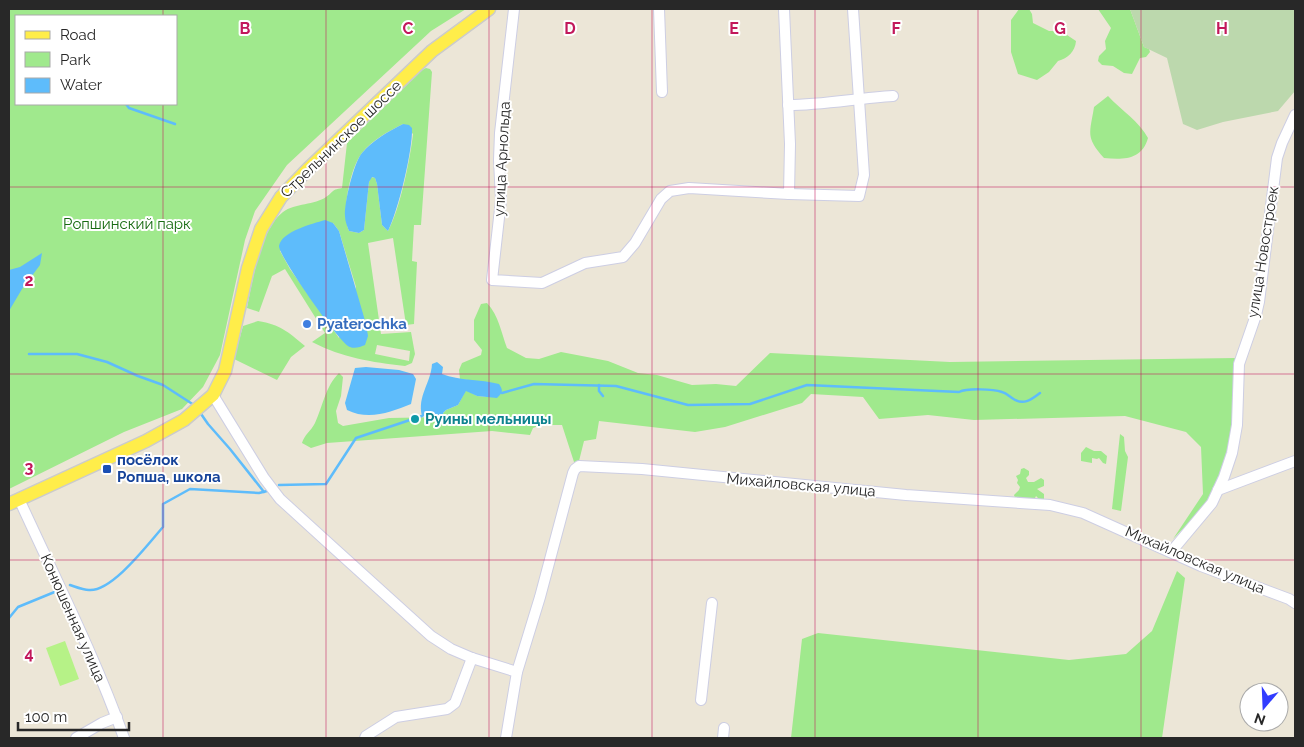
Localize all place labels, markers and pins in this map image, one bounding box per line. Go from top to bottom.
place label: Pyaterochka [317,315,407,333]
marker: Pyaterochka [301,318,313,330]
place label: Руины мельницы [425,410,552,428]
marker: Руины мельницы [409,413,421,425]
place label: посёлок Ропша, школа [117,451,221,486]
marker: посёлок Ропша, школа [101,463,113,475]

